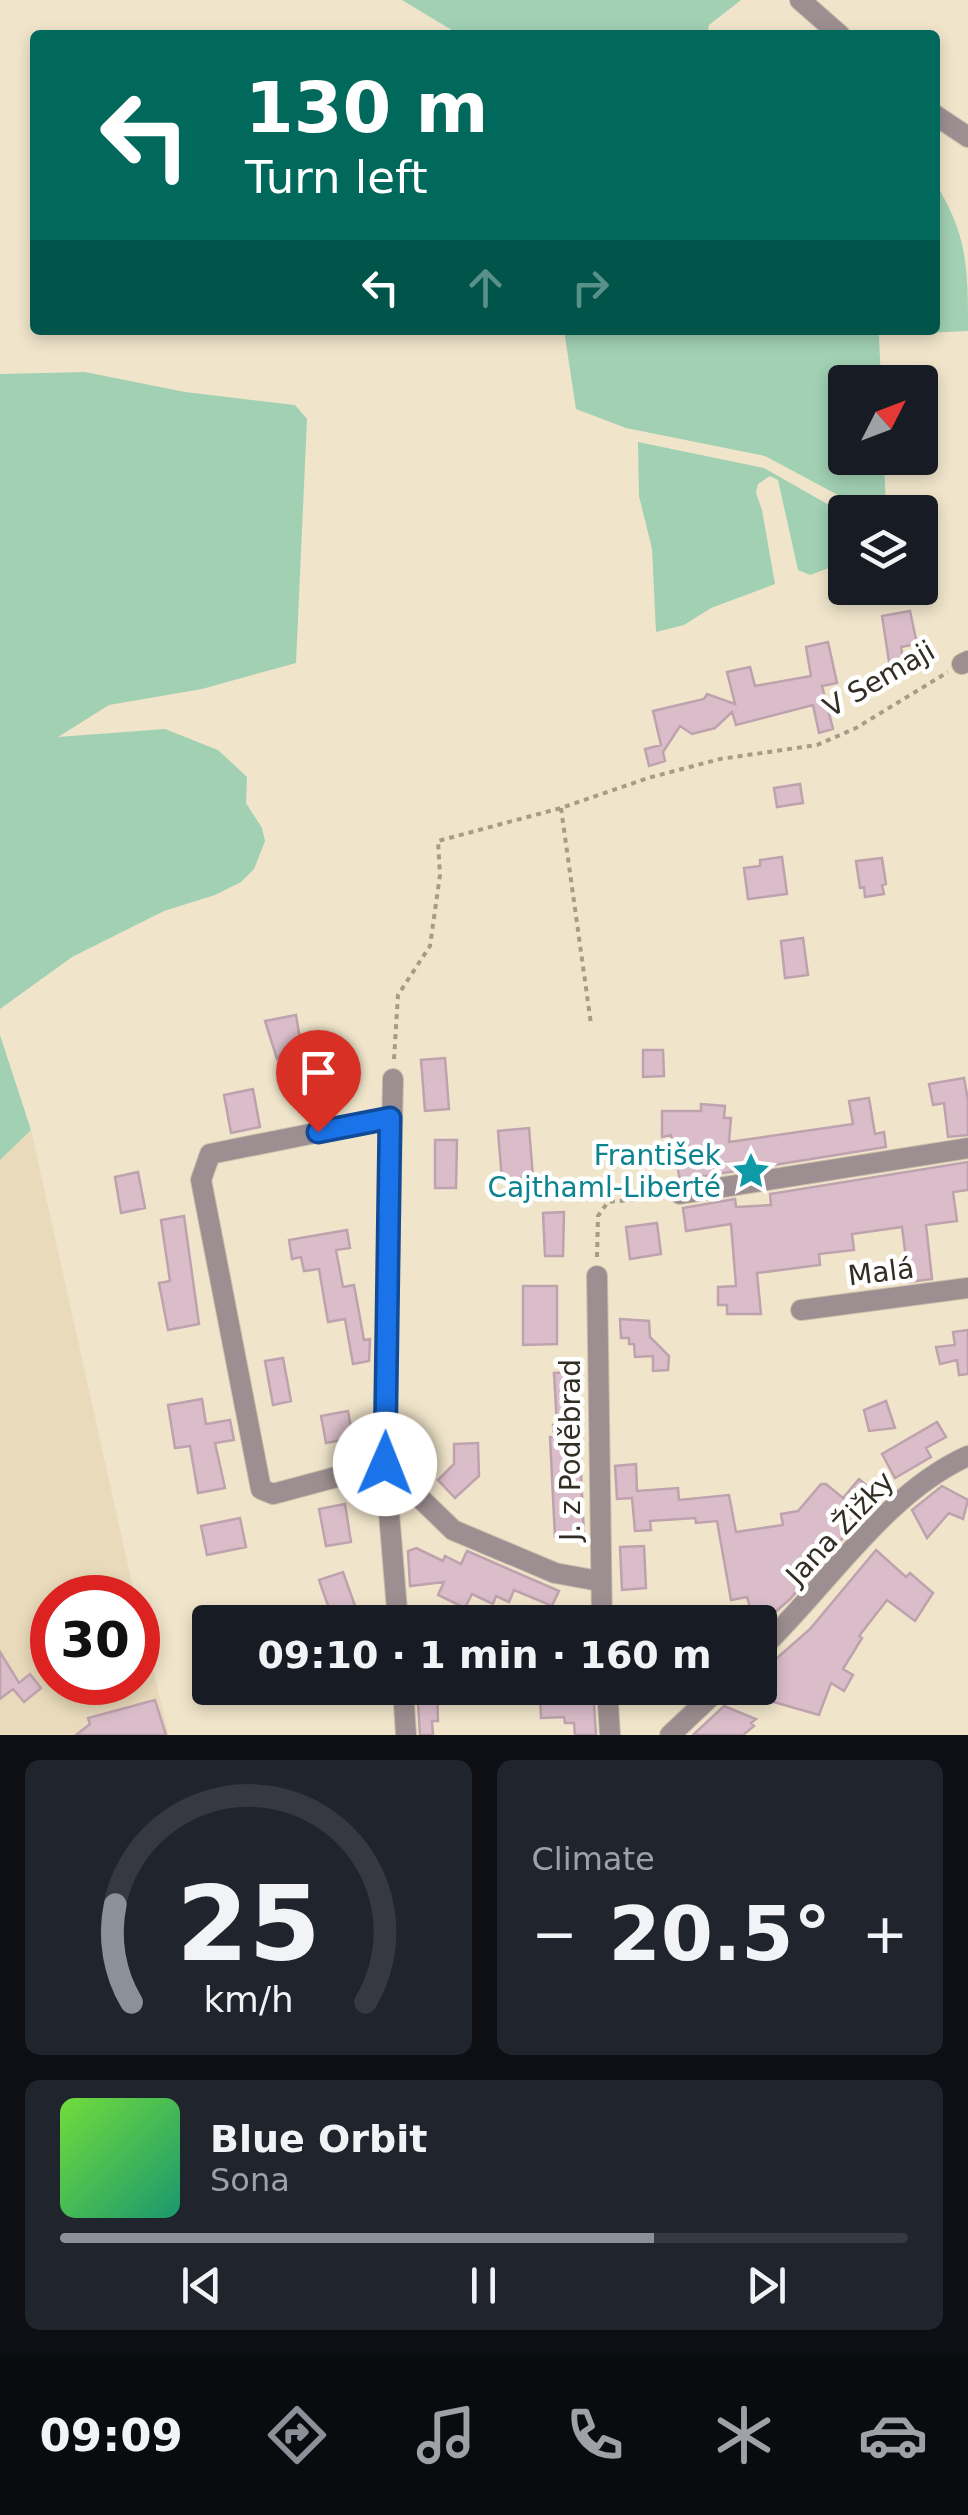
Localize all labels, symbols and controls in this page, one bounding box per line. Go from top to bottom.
text: 130 m [245,67,488,149]
icon: left [80,70,210,200]
text: Turn left [245,151,428,204]
icon: left [353,260,408,315]
icon: ahead [458,260,513,315]
icon: right [563,260,618,315]
north arrow [828,365,938,475]
map controls [828,365,938,605]
button: layers [828,495,938,605]
street label: V Semaji [817,634,941,724]
pin [276,1030,361,1133]
icon: arrive [291,1045,346,1100]
place label: František Cajthaml-Liberté [487,1139,722,1204]
place icon: František Cajthaml-Liberté [730,1150,772,1192]
street label: Malá [846,1252,916,1292]
street label: J. z Poděbrad [554,1359,587,1543]
position arrow [333,1412,437,1516]
street label: Jana Žižky [777,1464,901,1593]
speed limit sign: 30 [30,1575,160,1705]
text: 09:10 · 1 min · 160 m [257,1633,712,1677]
text: Climate [532,1840,655,1878]
text: 25 [176,1863,321,1985]
text: 20.5° [608,1890,831,1978]
text: − [532,1902,578,1966]
text: + [862,1902,908,1966]
text: km/h [203,1979,293,2020]
text: Blue Orbit [210,2117,427,2161]
text: Sona [210,2161,290,2199]
icon: previous [174,2258,229,2313]
icon: pause [456,2258,511,2313]
icon: next [739,2258,794,2313]
icon: directions [262,2400,332,2470]
icon: music [411,2400,481,2470]
icon: phone [560,2400,630,2470]
icon: climate [709,2400,779,2470]
icon: car [858,2400,928,2470]
text: 09:09 [40,2409,183,2462]

